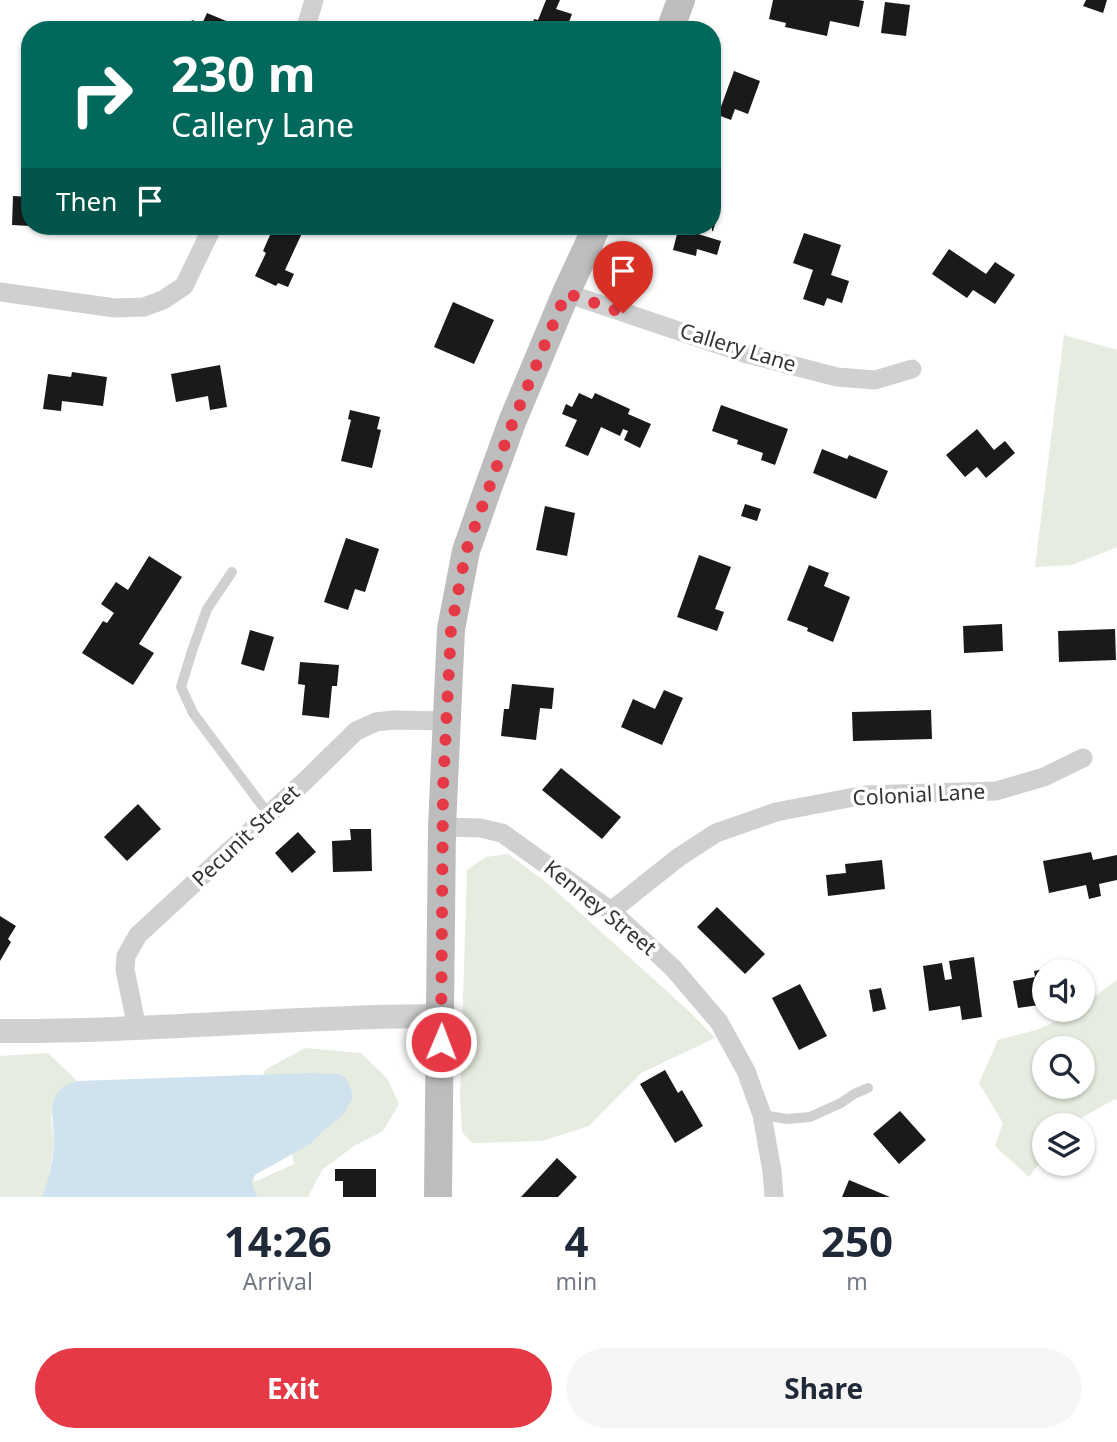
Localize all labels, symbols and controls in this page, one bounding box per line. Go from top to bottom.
text: 230 m [171,40,316,106]
icon: right [56,49,147,140]
text: Callery Lane [171,103,354,146]
icon: arrive [131,182,169,220]
text: Then [56,183,117,219]
pin [593,241,653,313]
icon: arrive [604,252,642,290]
street label: Callery Lane [677,316,800,378]
street label: Colonial Lane [852,777,986,811]
street label: Pecunit Street [185,778,306,892]
street label: Kenney Street [539,853,663,961]
map controls [1032,959,1095,1176]
button: sound [1032,959,1095,1022]
position arrow [404,1005,478,1079]
button: search [1032,1036,1095,1099]
button: layers [1032,1113,1095,1176]
text: 14:26 [224,1212,332,1269]
text: 4 [564,1212,588,1269]
text: 250 [821,1212,893,1269]
text: Arrival [243,1265,313,1297]
text: min [556,1265,597,1297]
text: m [846,1265,868,1297]
button: Exit [35,1348,552,1428]
button: Share [566,1348,1082,1428]

